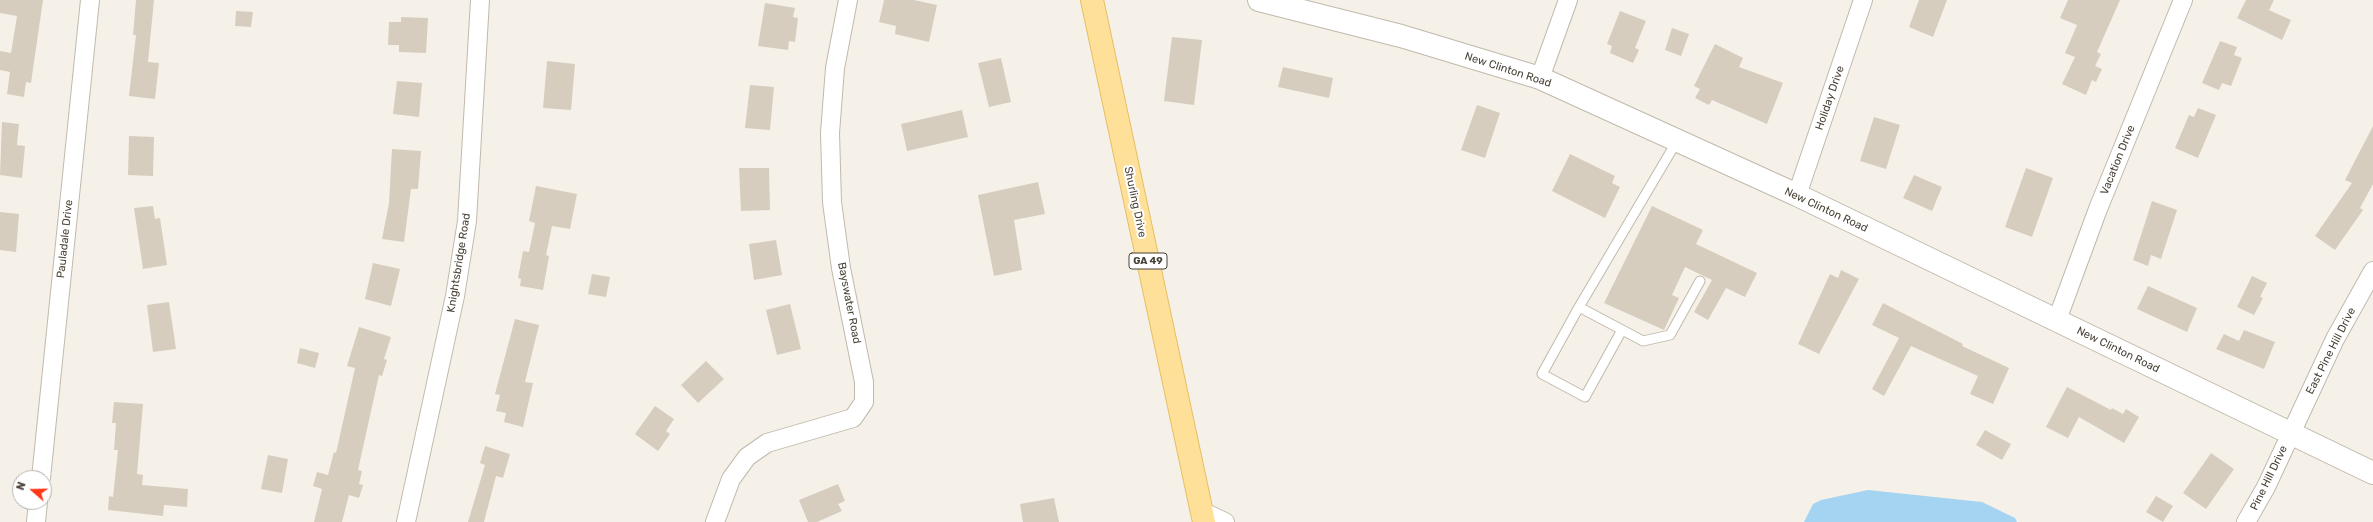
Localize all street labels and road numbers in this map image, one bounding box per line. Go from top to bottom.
street label: New Clinton Road [1463,50,1553,90]
street label: Holiday Drive [1813,64,1847,132]
street label: Vacation Drive [2098,123,2138,197]
street label: Shurling Drive [1121,165,1149,239]
street label: New Clinton Road [1782,185,1870,235]
street label: Pauladale Drive [54,199,76,279]
street label: Knightsbridge Road [445,212,473,314]
road number: GA 49 [1129,253,1167,269]
street label: Bayswater Road [835,261,863,345]
street label: East Pine Hill Drive [2303,305,2359,397]
street label: New Clinton Road [2074,324,2162,376]
street label: Pine Hill Drive [2248,444,2290,512]

